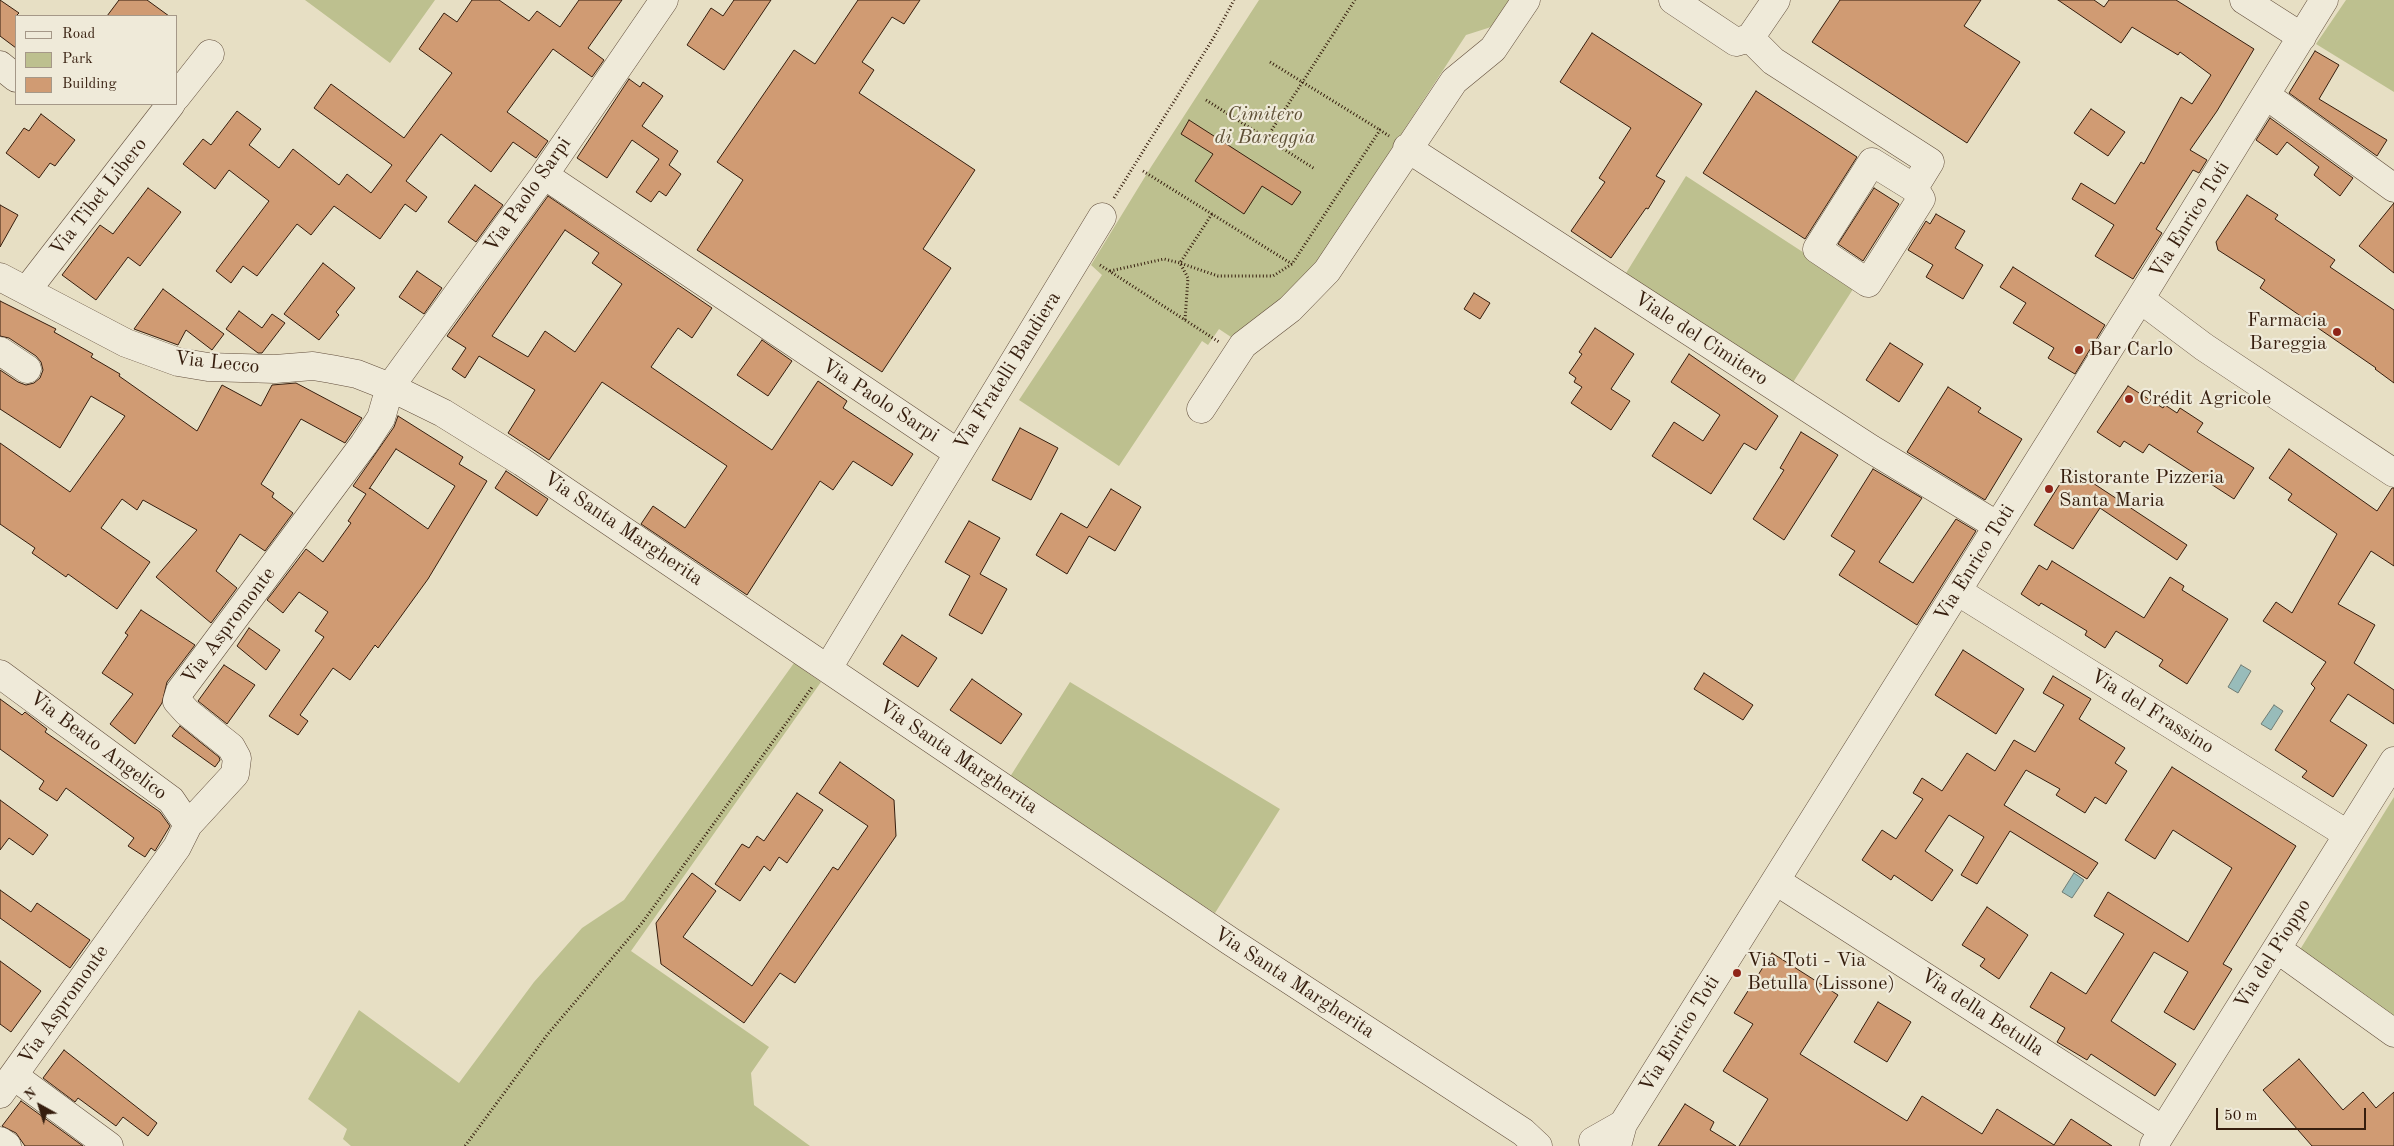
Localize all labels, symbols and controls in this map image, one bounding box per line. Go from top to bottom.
legend [15,15,178,105]
text: Road [62,27,95,42]
text: Park [62,52,93,67]
text: Building [62,77,117,92]
park label: Cimitero di Bareggia [1215,103,1315,150]
street label: Via Tibet Libero [45,133,153,261]
street label: Via Paolo Sarpi [479,133,577,257]
street label: Via Enrico Toti [2145,157,2235,283]
street label: Via Fratelli Bandiera [949,287,1067,455]
street label: Viale del Cimitero [1629,287,1773,391]
place label: Farmacia Bareggia [2247,309,2327,356]
marker: Farmacia Bareggia [2331,326,2343,338]
place label: Bar Carlo [2089,338,2173,362]
marker: Bar Carlo [2073,344,2085,356]
street label: Via Lecco [173,347,261,379]
street label: Via Paolo Sarpi [817,354,943,448]
place label: Crédit Agricole [2139,387,2271,411]
marker: Crédit Agricole [2123,393,2135,405]
place label: Ristorante Pizzeria Santa Maria [2059,466,2224,513]
street label: Via Santa Margherita [539,467,707,591]
marker: Ristorante Pizzeria Santa Maria [2043,483,2055,495]
street label: Via Enrico Toti [1930,500,2020,626]
street label: Via Aspromonte [177,563,281,689]
street label: Via del Frassino [2086,664,2218,760]
street label: Via Beato Angelico [24,686,172,806]
street label: Via Santa Margherita [874,695,1042,819]
street label: Via del Pioppo [2230,894,2316,1014]
street label: Via Santa Margherita [1209,922,1379,1044]
street label: Via Aspromonte [14,940,114,1070]
place label: Via Toti - Via Betulla (Lissone) [1747,949,1895,996]
street label: Via della Betulla [1916,964,2048,1062]
marker: Via Toti - Via Betulla (Lissone) [1731,967,1743,979]
street label: Via Enrico Toti [1635,971,1725,1097]
north arrow [15,1081,65,1131]
text: N [22,1086,39,1103]
scale bar [2219,1098,2369,1130]
text: 50 m [2224,1109,2258,1124]

